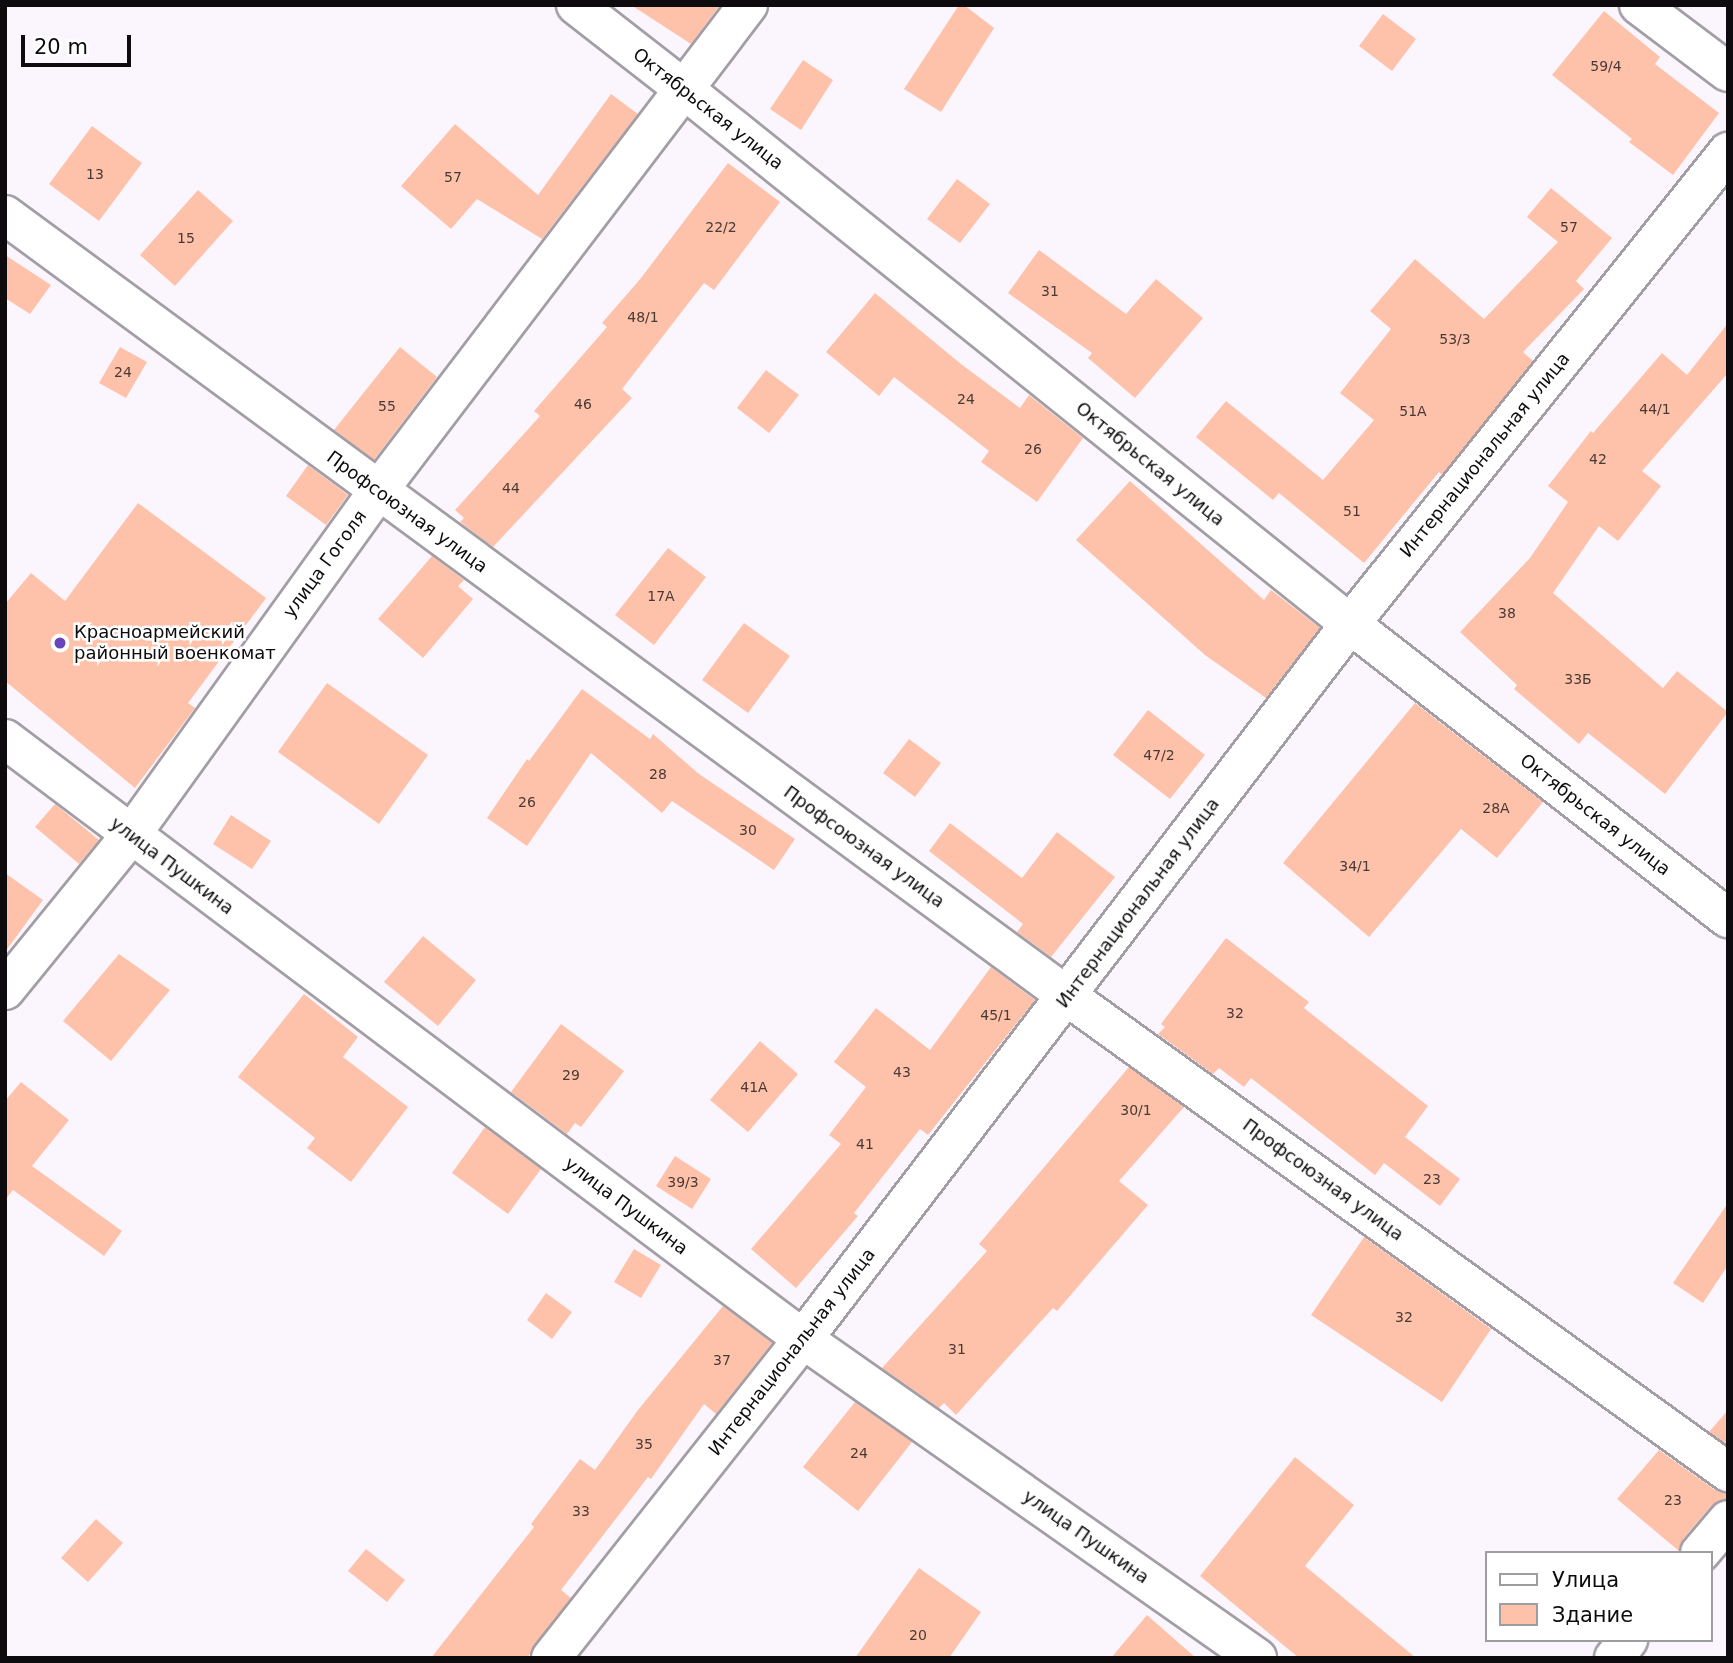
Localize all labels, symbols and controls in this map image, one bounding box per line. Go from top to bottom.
scale bar [24,21,135,65]
text: 20 m [34,35,88,59]
street label: Октябрьская улица [628,44,788,174]
house number: 59/4 [1590,58,1622,74]
house number: 13 [86,166,104,182]
house number: 57 [444,169,462,185]
house number: 22/2 [705,219,737,235]
house number: 57 [1560,219,1578,235]
house number: 15 [177,230,195,246]
house number: 31 [1041,283,1059,299]
house number: 48/1 [627,309,659,325]
house number: 53/3 [1439,331,1471,347]
street label: Интернациональная улица [1396,348,1574,562]
house number: 24 [114,364,132,380]
house number: 24 [957,391,975,407]
house number: 46 [574,396,592,412]
street label: Октябрьская улица [1071,397,1229,531]
house number: 55 [378,398,396,414]
house number: 44/1 [1639,401,1671,417]
house number: 51А [1399,403,1427,419]
house number: 26 [1024,441,1042,457]
street label: Профсоюзная улица [322,446,492,578]
house number: 42 [1589,451,1607,467]
house number: 44 [502,480,520,496]
house number: 51 [1343,503,1361,519]
street label: улица Гоголя [279,506,371,622]
house number: 17А [647,588,675,604]
house number: 38 [1498,605,1516,621]
place label: Красноармейский районный военкомат [74,622,276,664]
marker: Красноармейский районный военкомат [52,635,68,651]
house number: 33Б [1564,671,1592,687]
house number: 47/2 [1143,747,1175,763]
street label: Октябрьская улица [1515,750,1675,880]
house number: 28 [649,766,667,782]
street label: Профсоюзная улица [779,781,949,913]
house number: 26 [518,794,536,810]
street label: Интернациональная улица [1052,794,1224,1012]
house number: 28А [1482,800,1510,816]
street label: улица Пушкина [106,813,238,919]
house number: 30 [739,822,757,838]
house number: 34/1 [1339,858,1371,874]
house number: 32 [1226,1005,1244,1021]
house number: 45/1 [980,1007,1012,1023]
house number: 43 [893,1064,911,1080]
house number: 29 [562,1067,580,1083]
house number: 41А [740,1079,768,1095]
house number: 30/1 [1120,1102,1152,1118]
street label: Профсоюзная улица [1238,1114,1408,1246]
house number: 41 [856,1136,874,1152]
street label: улица Пушкина [560,1153,692,1259]
house number: 23 [1423,1171,1441,1187]
house number: 39/3 [667,1174,699,1190]
street label: Интернациональная улица [704,1244,880,1460]
house number: 32 [1395,1309,1413,1325]
house number: 31 [948,1341,966,1357]
house number: 37 [713,1352,731,1368]
house number: 35 [635,1436,653,1452]
house number: 24 [850,1445,868,1461]
street label: улица Пушкина [1019,1485,1153,1589]
house number: 23 [1664,1492,1682,1508]
house number: 33 [572,1503,590,1519]
legend [1484,1551,1712,1642]
text: Улица [1552,1568,1619,1592]
text: Здание [1552,1603,1633,1627]
house number: 20 [909,1627,927,1643]

